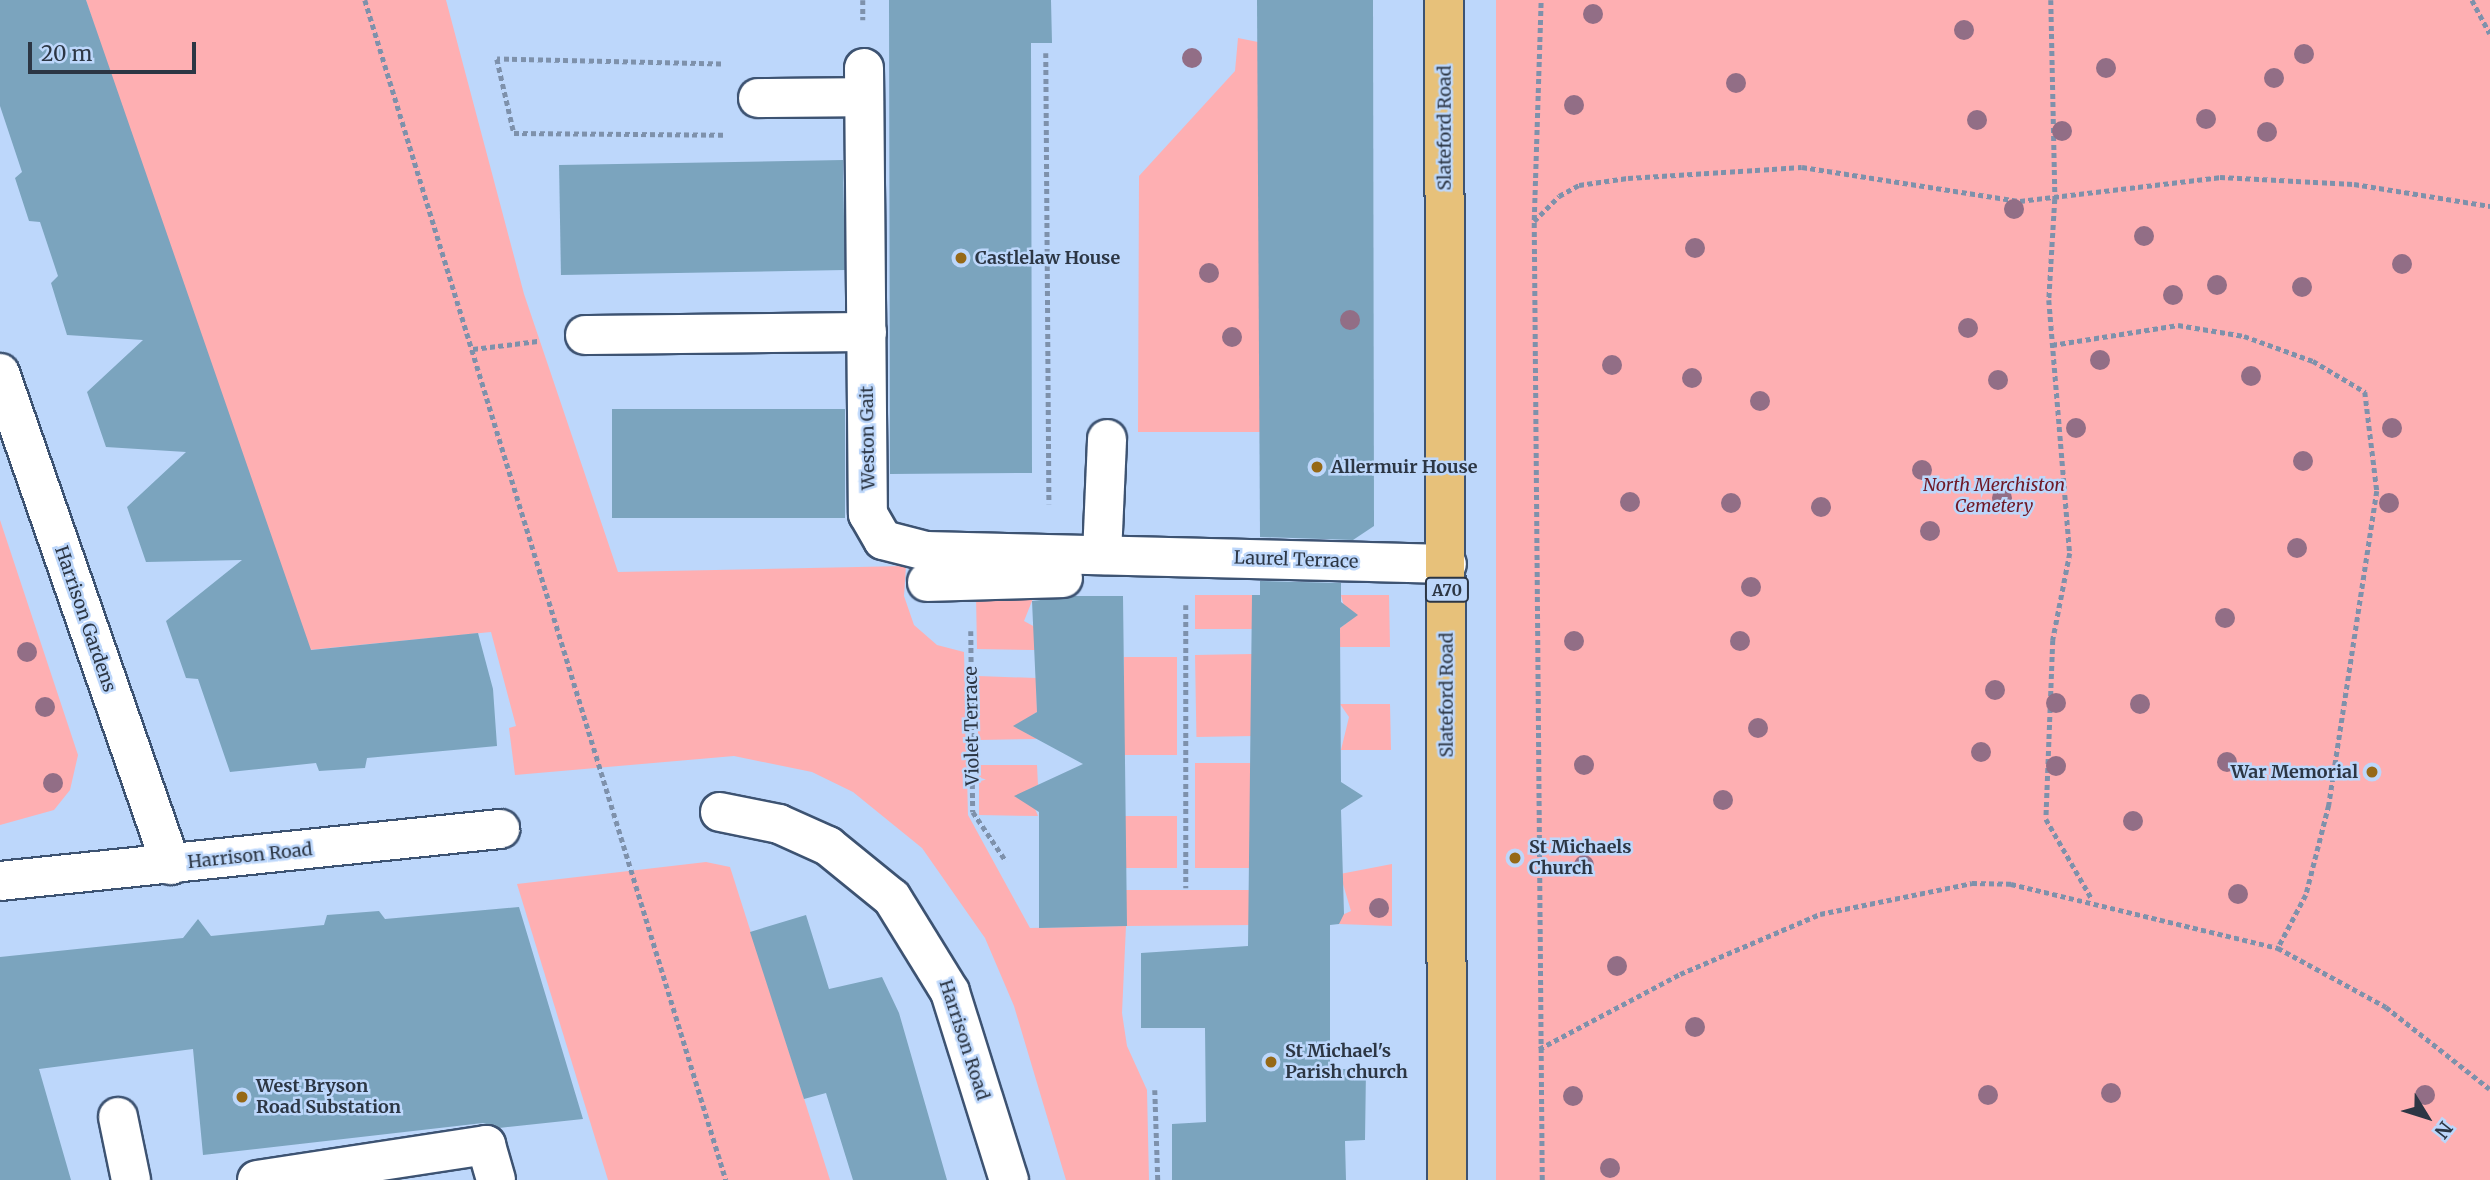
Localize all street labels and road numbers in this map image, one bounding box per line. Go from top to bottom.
street label: Slateford Road [1434,65,1456,191]
street label: Weston Gait [856,386,880,490]
street label: Harrison Gardens [50,543,120,695]
street label: Laurel Terrace [1233,547,1359,573]
road number: A70 [1424,578,1470,603]
street label: Slateford Road [1436,632,1458,758]
street label: Violet Terrace [960,666,984,786]
street label: Harrison Road [187,839,313,873]
street label: Harrison Road [934,977,994,1103]

